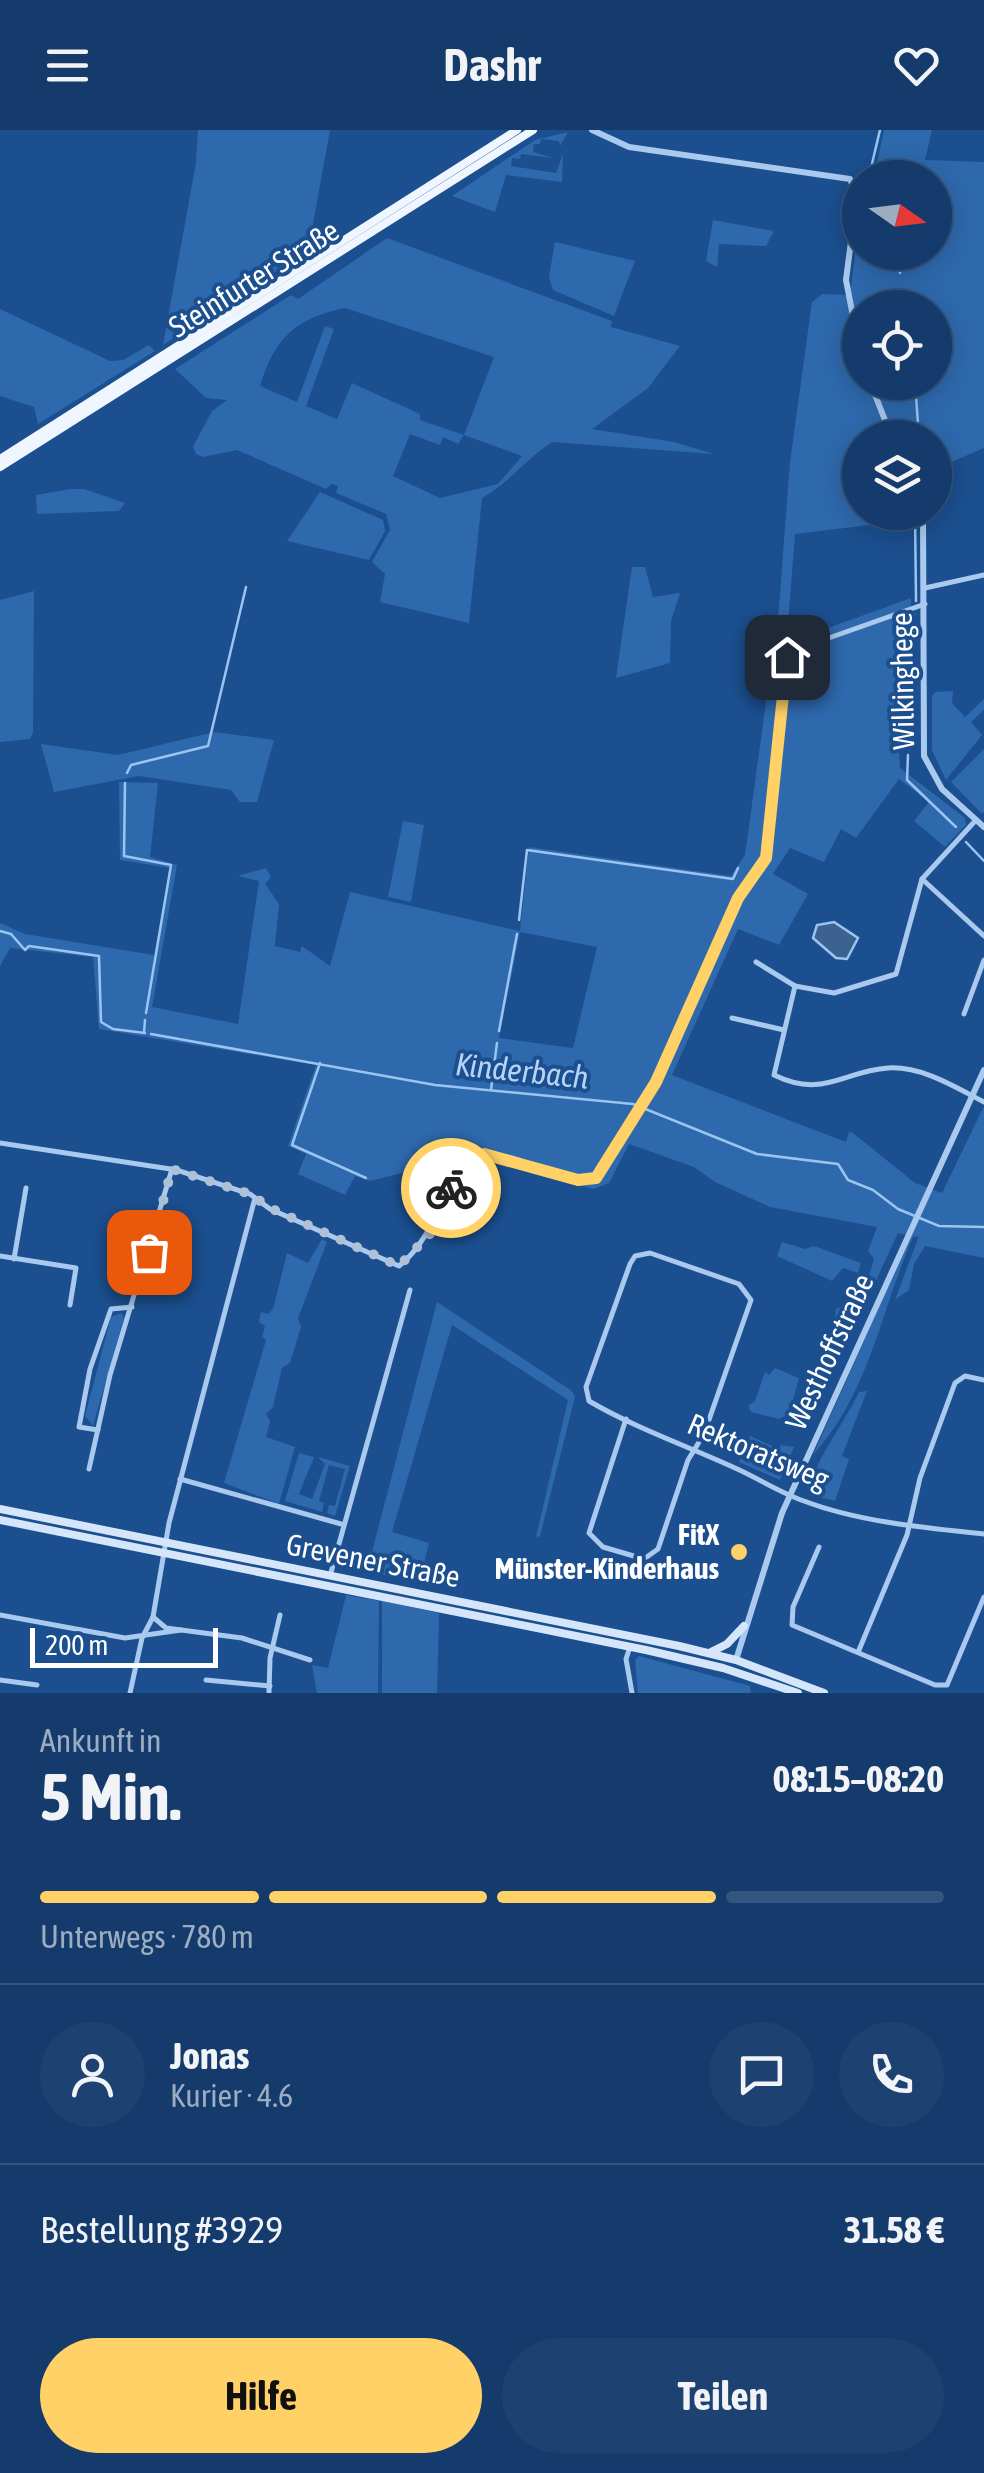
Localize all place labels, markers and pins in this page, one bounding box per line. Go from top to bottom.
pin [745,615,830,700]
pin [107,1210,192,1295]
place label: FitX Münster-Kinderhaus [495,1517,719,1585]
marker: FitX Münster-Kinderhaus [728,1541,750,1563]

